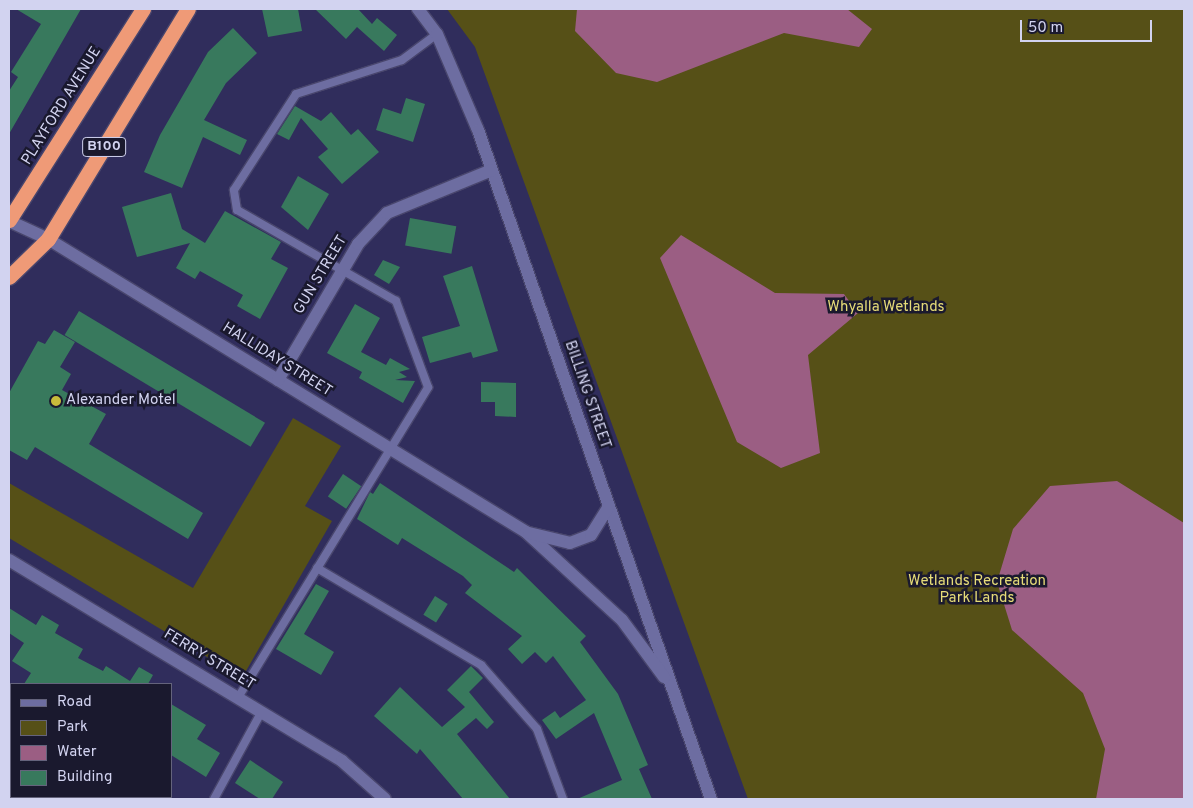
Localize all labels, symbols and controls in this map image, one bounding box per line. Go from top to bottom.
scale bar [1023,10,1156,42]
text: 50 m [1028,19,1063,38]
street label: PLAYFORD AVENUE [18,43,106,169]
road number: B100 [82,136,126,158]
street label: GUN STREET [290,232,352,318]
park label: Whyalla Wetlands [827,299,945,317]
street label: HALLIDAY STREET [219,319,335,401]
street label: BILLING STREET [560,338,614,452]
place label: Alexander Motel [66,392,176,410]
marker: Alexander Motel [50,395,62,407]
park label: Wetlands Recreation Park Lands [908,572,1046,607]
street label: FERRY STREET [160,625,258,695]
legend [10,683,172,798]
text: Road [57,693,92,712]
text: Park [57,718,88,737]
text: Water [57,743,96,762]
text: Building [57,768,112,787]

